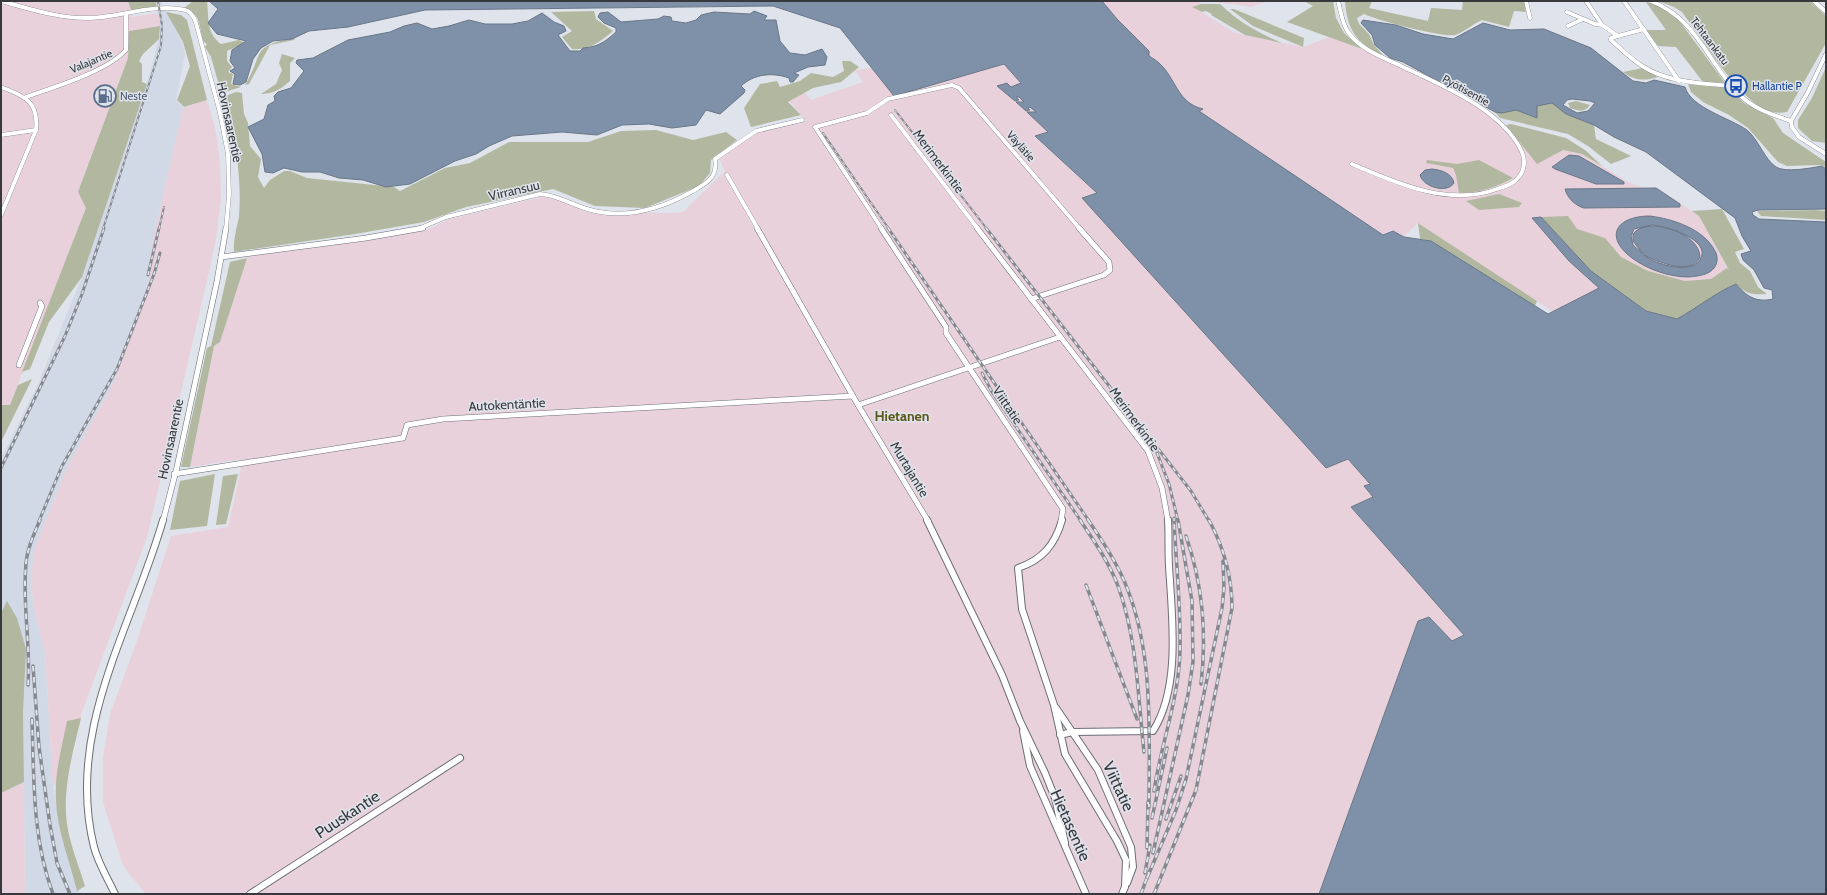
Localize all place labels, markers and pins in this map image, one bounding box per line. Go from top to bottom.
bus stop icon: Hallantie P [1723,73,1749,99]
place label: Hallantie P [1752,79,1803,93]
fuel station icon: Neste [92,83,118,109]
place label: Neste [120,89,147,103]

